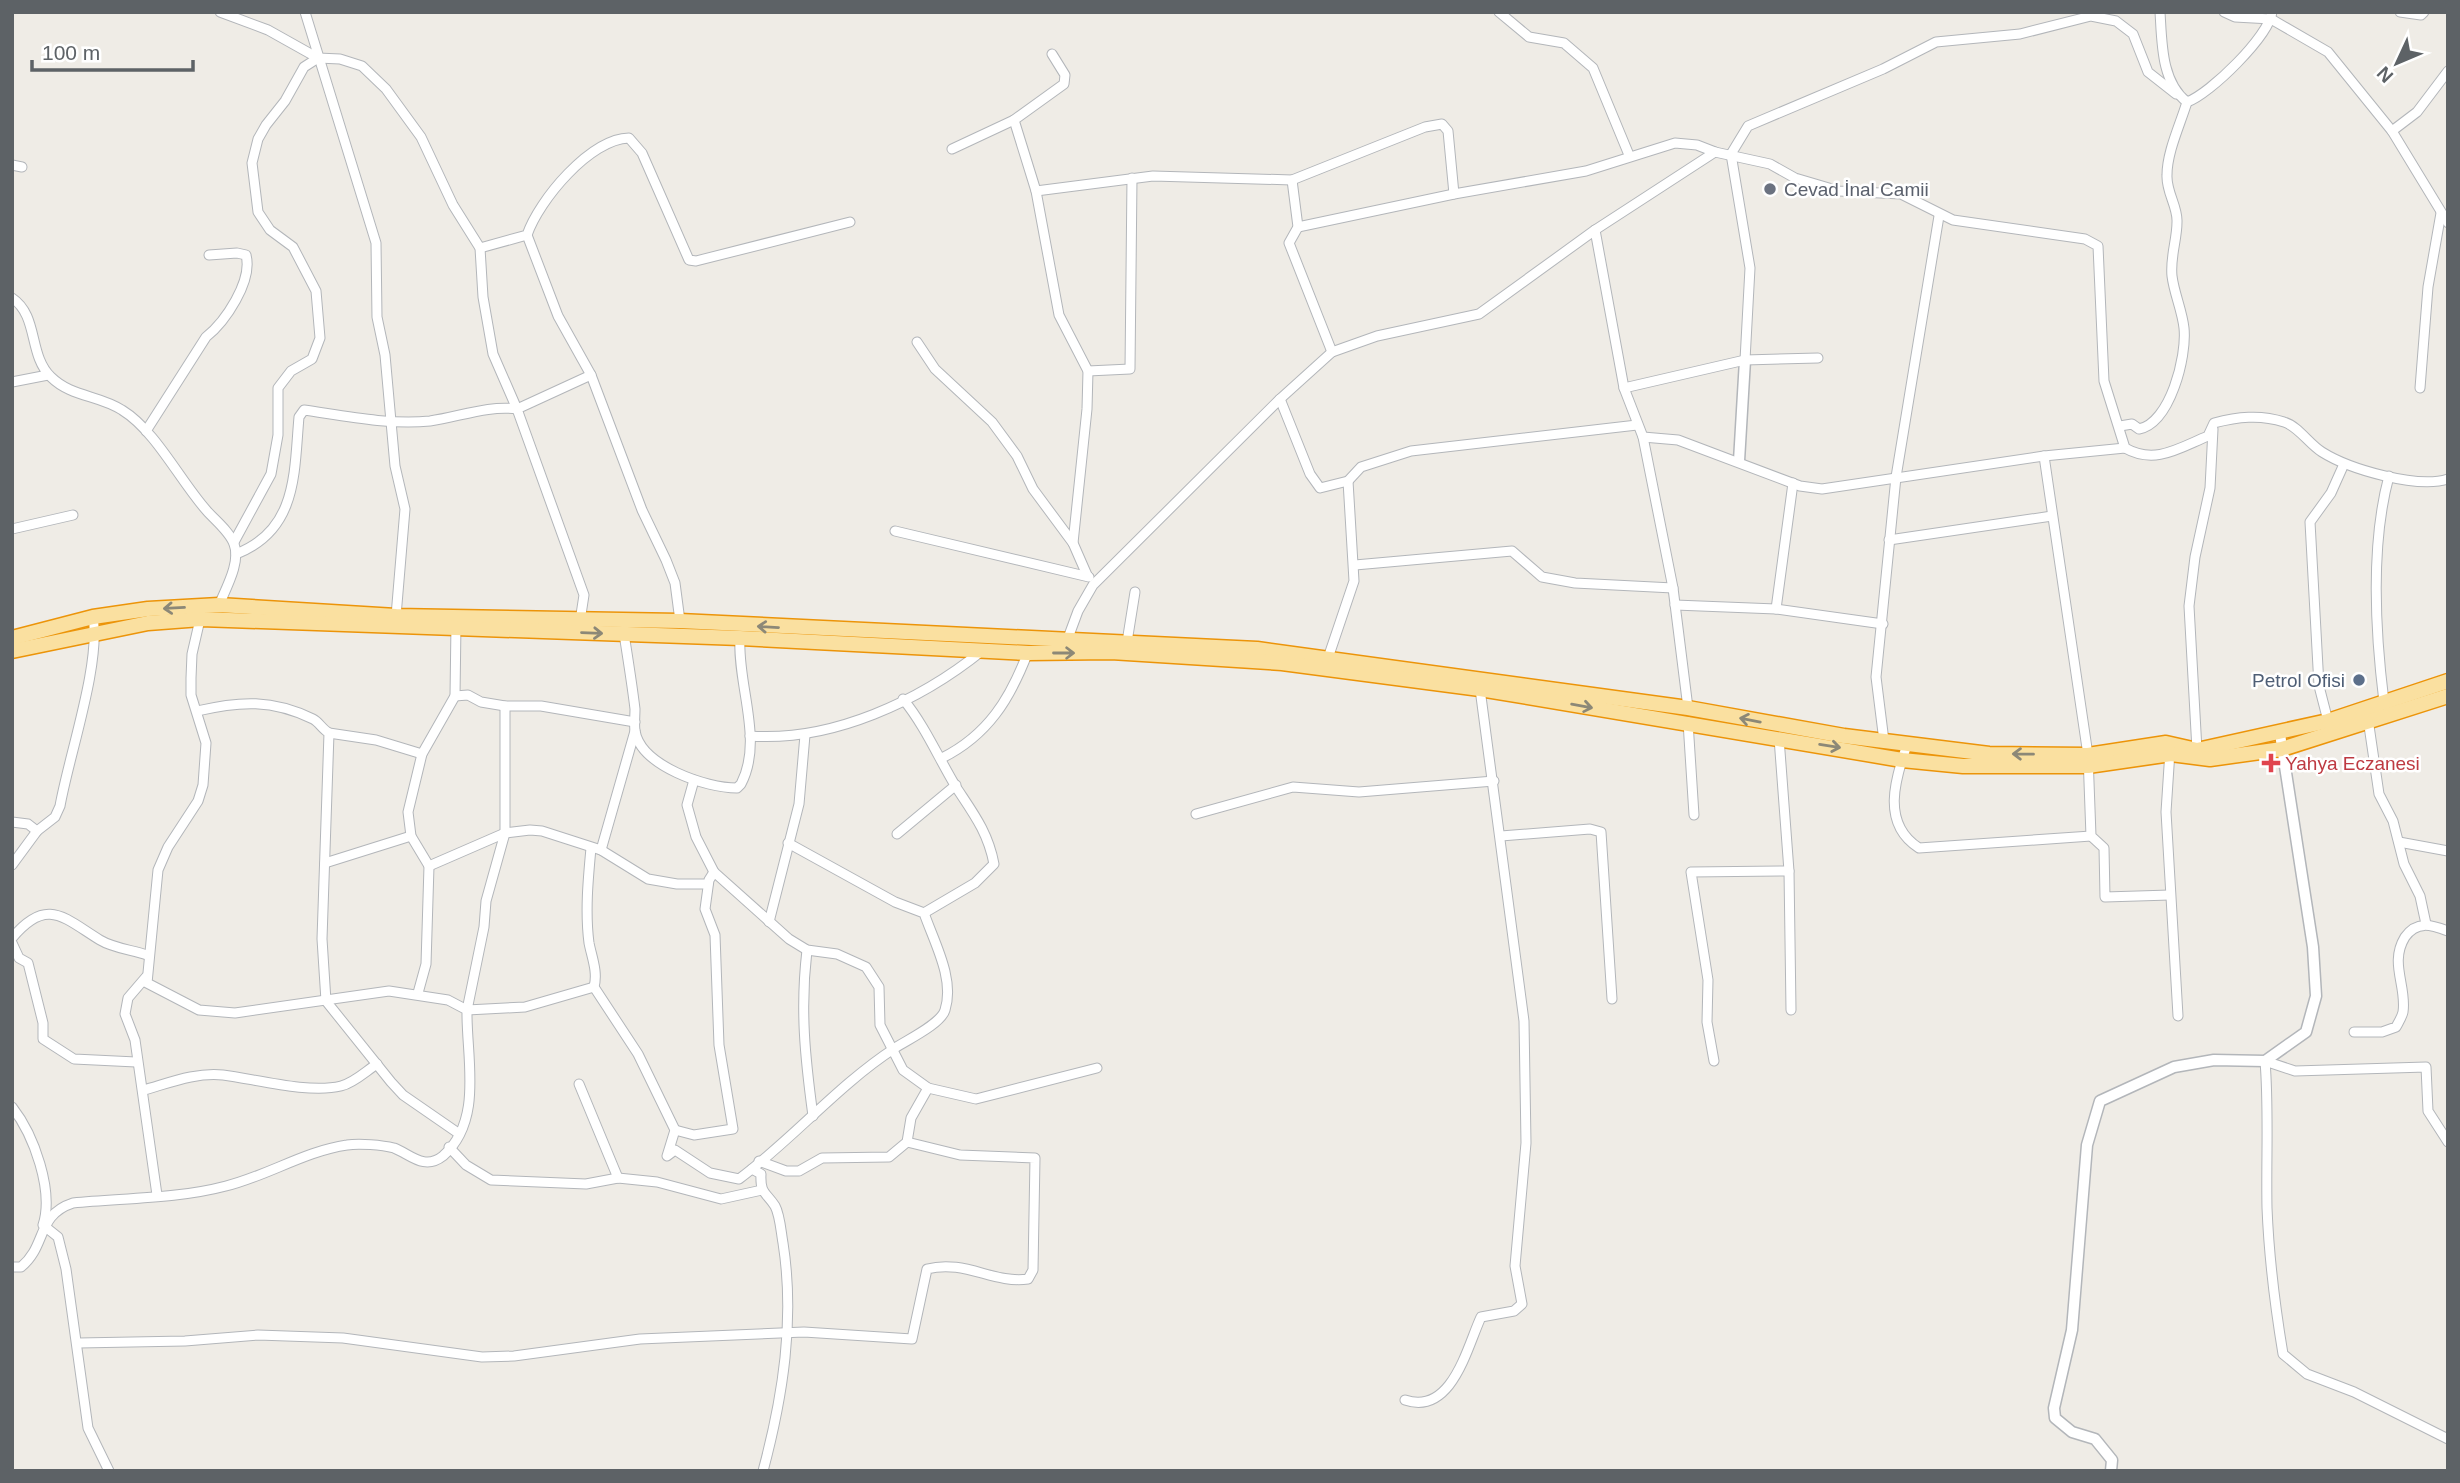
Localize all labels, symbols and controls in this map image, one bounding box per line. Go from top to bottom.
scale bar [32,28,192,72]
north arrow [2362,28,2432,98]
text: 100 m [42,41,100,64]
text: N [2373,62,2397,87]
place label: Cevad İnal Camii [1784,179,1929,200]
marker: Cevad İnal Camii [1762,181,1778,197]
one-way arrow [163,601,186,614]
one-way arrow [758,620,780,633]
one-way arrow [580,627,603,640]
one-way arrow [1052,646,1075,659]
place label: Petrol Ofisi [2252,670,2345,691]
marker: Petrol Ofisi [2351,672,2367,688]
one-way arrow [1570,700,1592,713]
one-way arrow [1739,712,1761,726]
one-way arrow [1818,740,1841,753]
one-way arrow [2012,747,2035,761]
place label: Yahya Eczanesi [2285,753,2420,774]
marker: Yahya Eczanesi [2263,755,2279,771]

